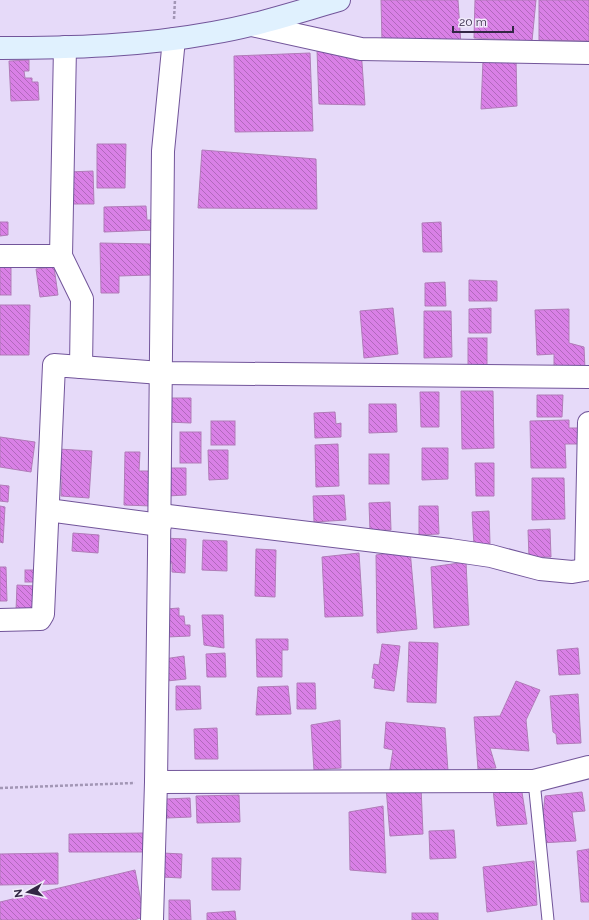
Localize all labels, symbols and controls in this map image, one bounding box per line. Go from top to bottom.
scale bar [453,8,513,34]
text: 20 m [459,15,487,29]
north arrow [8,872,48,912]
text: N [12,888,26,898]

